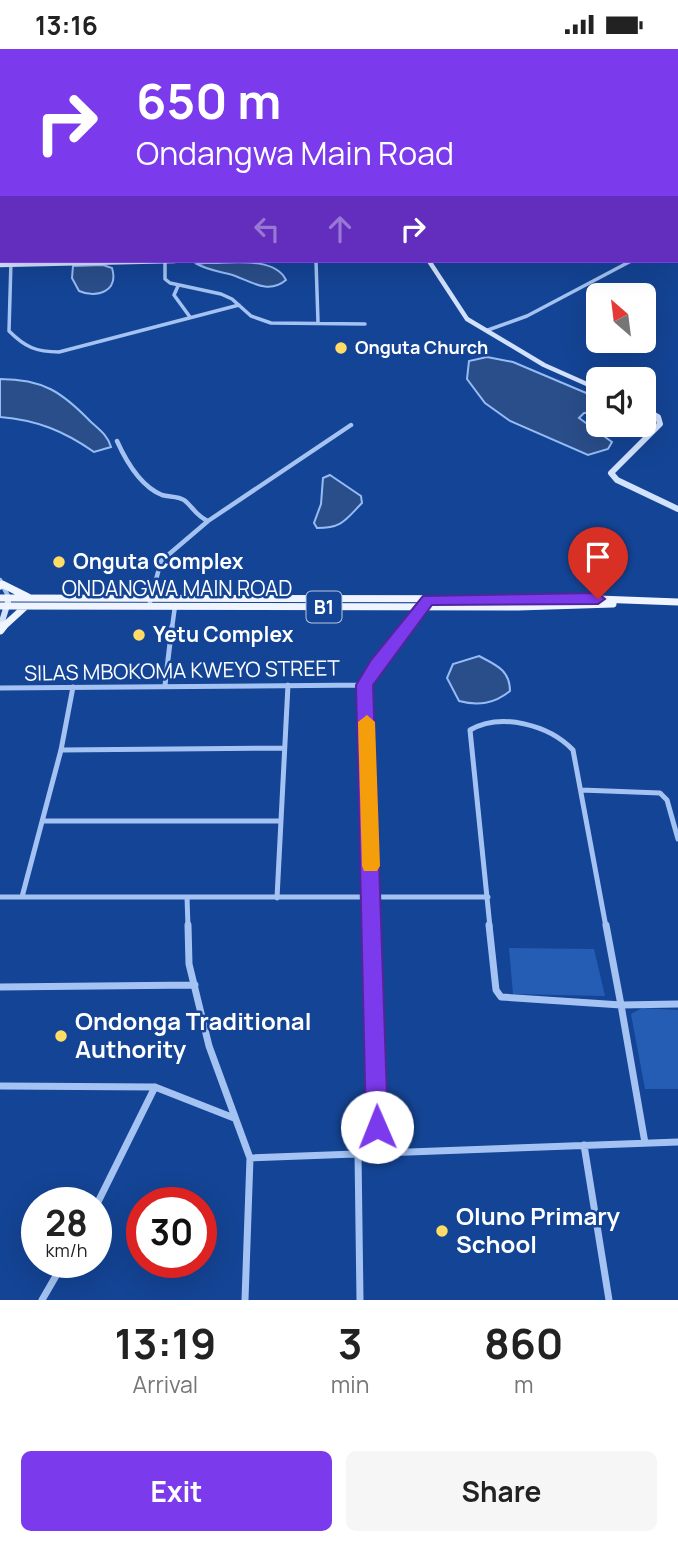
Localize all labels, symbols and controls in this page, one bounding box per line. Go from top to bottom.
text: 13:16 [35,7,98,43]
text: 650 m [136,67,281,134]
icon: right [21,77,112,168]
text: Ondangwa Main Road [136,131,454,175]
icon: left [248,210,286,248]
icon: ahead [321,210,359,248]
icon: right [394,210,432,248]
north arrow [586,283,656,353]
map controls [586,283,656,437]
place label: Onguta Church [355,335,488,359]
marker: Onguta Church [333,340,349,356]
button: sound [586,367,656,437]
pin [568,527,628,599]
icon: arrive [579,538,617,576]
place label: Onguta Complex [73,547,244,575]
marker: Onguta Complex [51,554,67,570]
street label: ONDANGWA MAIN ROAD [62,574,292,602]
road number: B1 [306,591,342,622]
place label: Yetu Complex [153,620,294,648]
marker: Yetu Complex [131,627,147,643]
street label: SILAS MBOKOMA KWEYO STREET [24,653,341,687]
place label: Ondonga Traditional Authority [75,1004,311,1065]
marker: Ondonga Traditional Authority [53,1028,69,1044]
position arrow [340,1090,414,1164]
speed limit sign: 30 [126,1187,217,1278]
text: 28 [45,1199,88,1247]
place label: Oluno Primary School [456,1199,620,1260]
marker: Oluno Primary School [434,1223,450,1239]
text: km/h [46,1238,87,1262]
text: 13:19 [115,1314,216,1372]
text: 3 [338,1314,362,1372]
text: 860 [484,1314,563,1372]
text: Arrival [133,1368,198,1400]
text: min [331,1368,369,1400]
text: m [514,1368,533,1400]
button: Exit [21,1451,332,1531]
button: Share [346,1451,657,1531]

